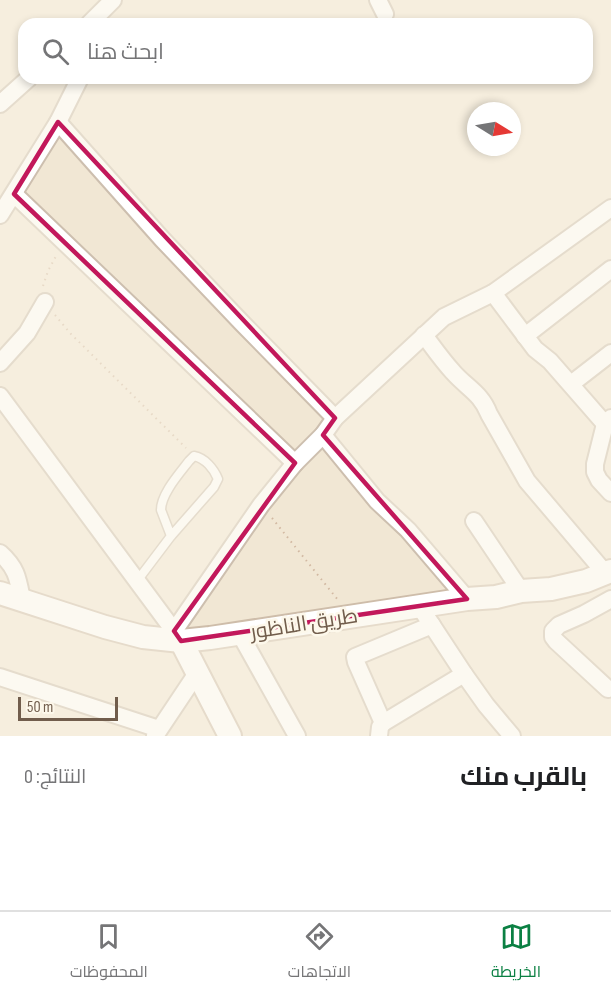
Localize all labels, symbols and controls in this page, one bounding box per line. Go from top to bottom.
search box [18,18,593,84]
icon: search [39,35,72,68]
text: ابحث هنا [87,39,164,66]
north arrow [467,102,521,156]
street label: طريق الناظور [248,603,359,645]
scale bar [18,694,118,722]
text: 50 m [27,698,53,717]
text: بالقرب منك [460,762,587,793]
text: النتائج: 0 [24,765,86,789]
tab: المحفوظات [70,920,148,986]
tab: الاتجاهات [288,920,351,986]
tab: الخريطة [491,920,541,986]

